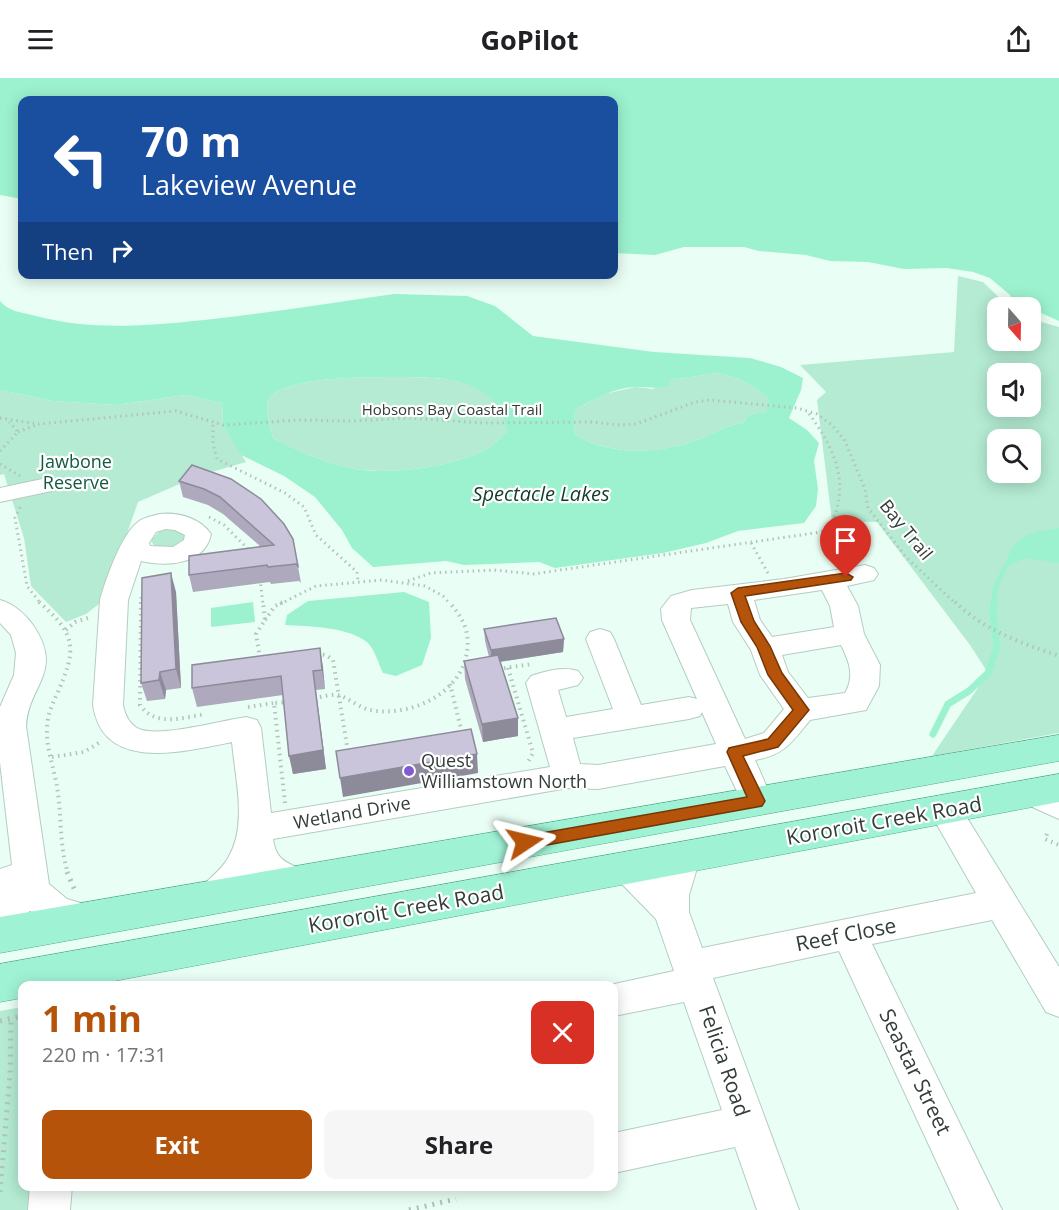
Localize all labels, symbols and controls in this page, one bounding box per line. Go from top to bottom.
text: GoPilot [480,21,579,58]
icon: menu [24,23,57,56]
icon: share [1002,23,1035,56]
text: 70 m [141,112,241,169]
icon: left [42,120,120,198]
text: Lakeview Avenue [141,166,357,203]
icon: right [105,234,138,267]
text: Then [42,236,93,266]
north arrow [987,297,1041,351]
map controls [987,297,1041,483]
button: sound [987,363,1041,417]
street label: Hobsons Bay Coastal Trail [362,399,542,419]
button: search [987,429,1041,483]
park label: Jawbone Reserve [38,449,112,494]
water label: Spectacle Lakes [472,480,610,507]
street label: Bay Trail [875,494,939,565]
pin [820,515,871,577]
icon: arrive [829,524,862,557]
place label: Quest Williamstown North [421,748,587,793]
marker: Quest Williamstown North [402,764,416,778]
street label: Kororoit Creek Road [784,789,984,851]
street label: Wetland Drive [291,790,412,834]
position arrow [493,810,557,874]
street label: Kororoit Creek Road [306,877,506,939]
street label: Reef Close [793,911,899,957]
text: 1 min [42,994,142,1043]
button: close [531,1001,594,1064]
street label: Felicia Road [693,1001,757,1120]
street label: Seastar Street [873,1004,958,1139]
text: 220 m · 17:31 [42,1041,167,1068]
button: Exit [42,1110,312,1179]
button: Share [324,1110,594,1179]

